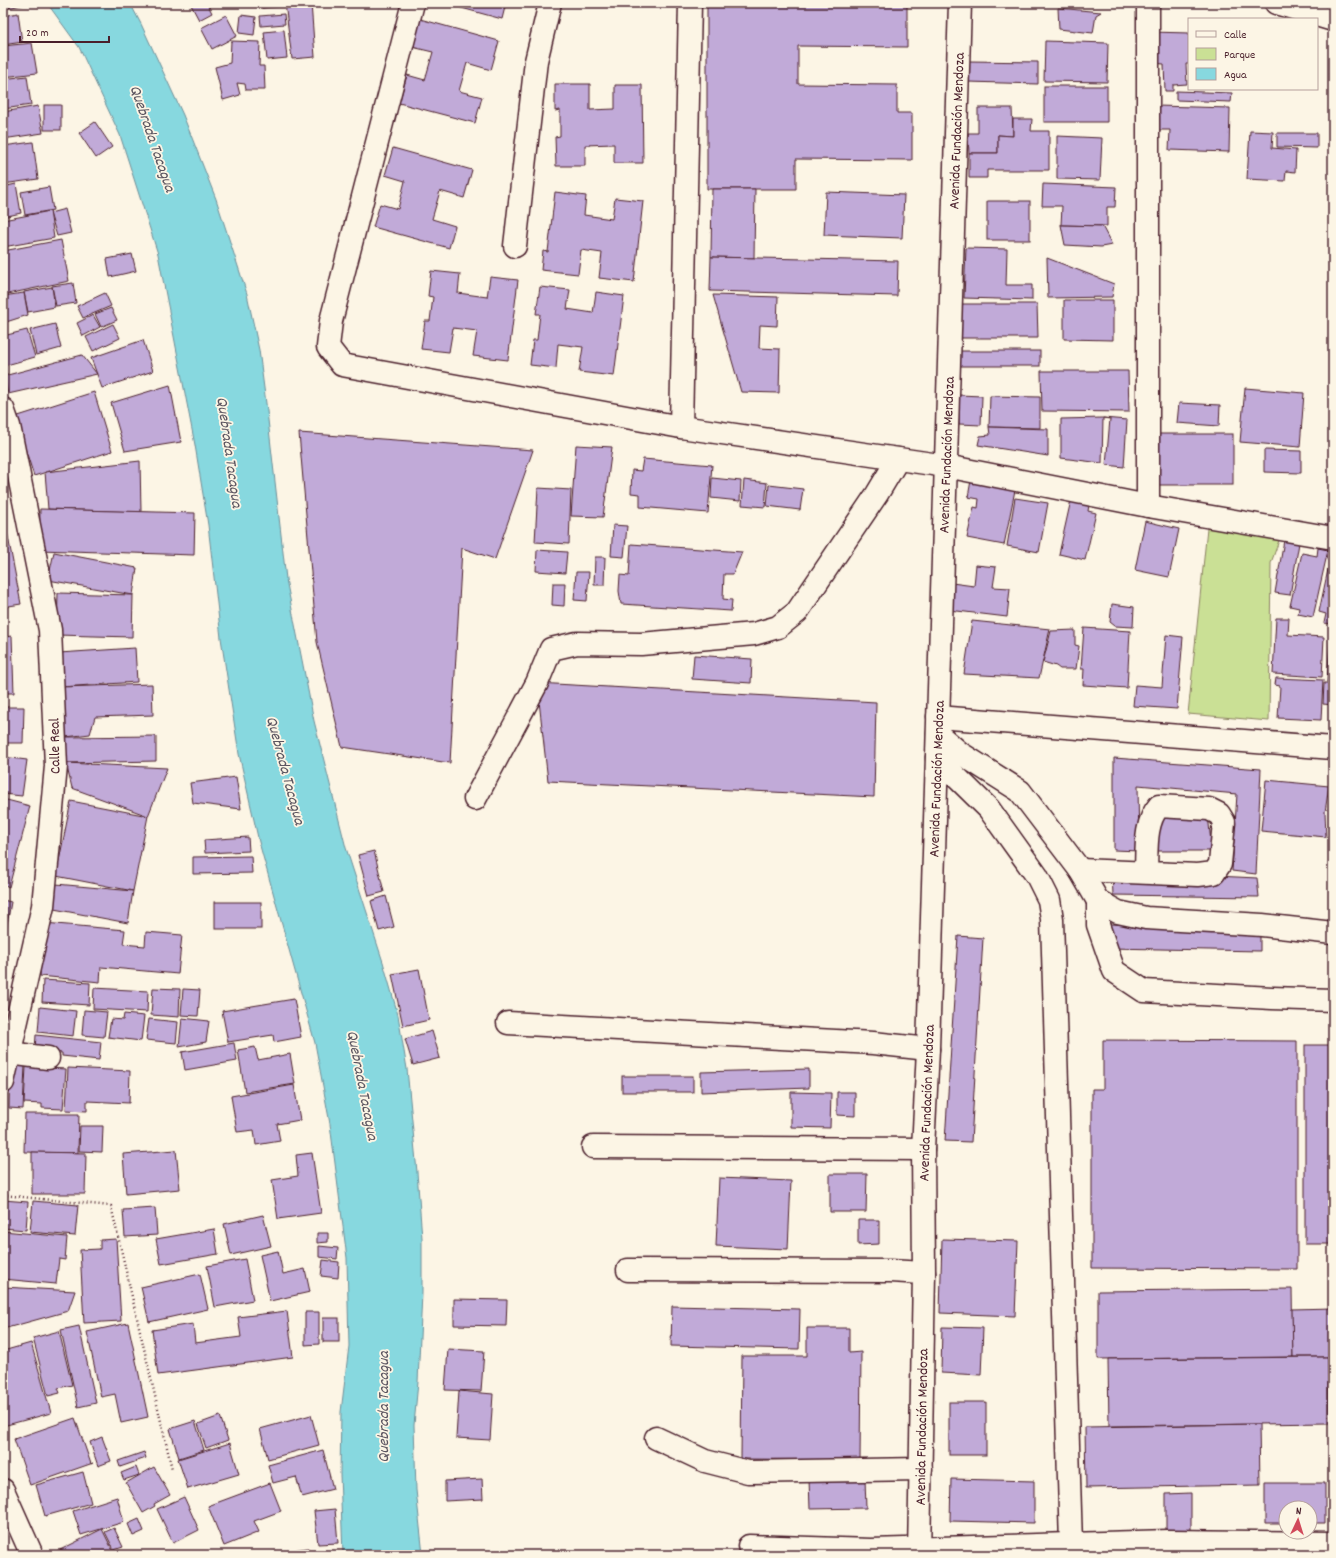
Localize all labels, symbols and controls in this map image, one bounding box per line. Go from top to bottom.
scale bar [20,18,109,44]
legend [1188,18,1318,90]
text: 20 m [26,25,49,42]
text: Calle [1224,27,1247,44]
text: Parque [1224,47,1255,64]
street label: Avenida Fundación Mendoza [944,51,972,210]
text: Agua [1224,67,1247,84]
water label: Quebrada Tacagua [123,82,181,197]
street label: Avenida Fundación Mendoza [934,375,962,534]
water label: Quebrada Tacagua [209,396,248,511]
street label: Avenida Fundación Mendoza [924,699,952,858]
water label: Quebrada Tacagua [259,714,311,829]
street label: Calle Real [45,717,67,774]
street label: Avenida Fundación Mendoza [914,1023,942,1182]
water label: Quebrada Tacagua [340,1029,384,1144]
street label: Avenida Fundación Mendoza [911,1347,935,1506]
water label: Quebrada Tacagua [373,1350,396,1463]
north arrow [1278,1500,1318,1540]
text: N [1295,1504,1302,1520]

